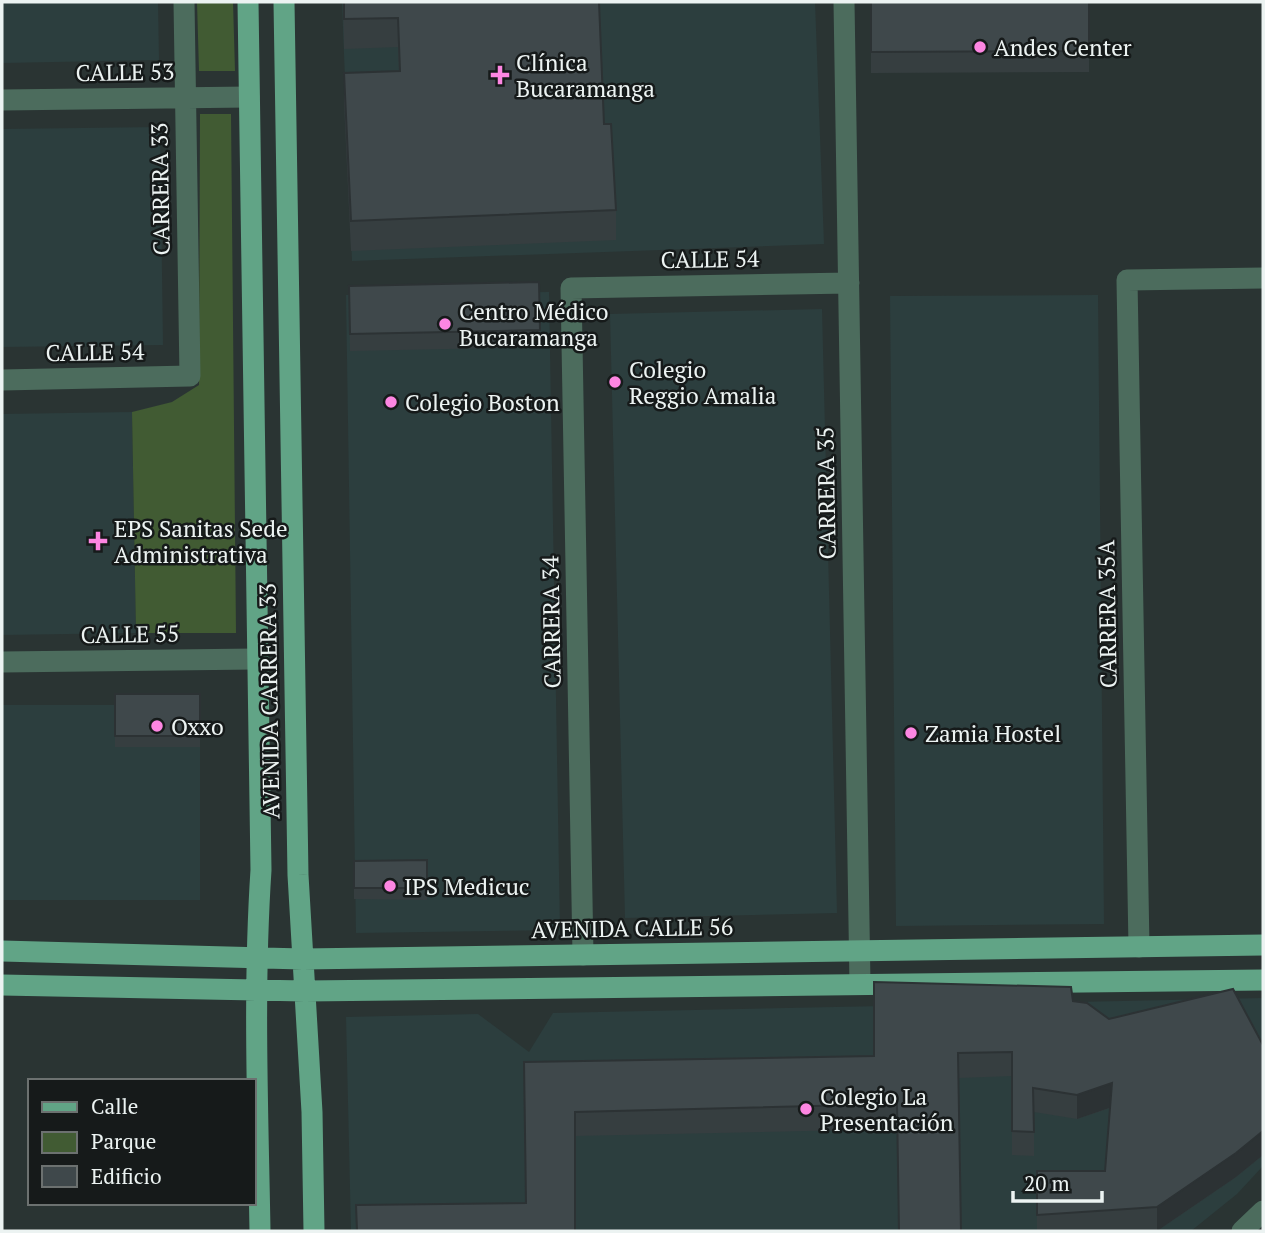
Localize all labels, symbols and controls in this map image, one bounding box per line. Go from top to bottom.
place label: Andes Center [994,32,1132,63]
marker: Andes Center [972,39,988,55]
place label: Clínica Bucaramanga [516,47,655,104]
street label: CALLE 53 [75,56,175,88]
marker: Clínica Bucaramanga [490,65,510,85]
street label: CARRERA 33 [143,122,177,256]
street label: CALLE 54 [660,243,760,275]
place label: Centro Médico Bucaramanga [459,296,608,353]
marker: Centro Médico Bucaramanga [437,316,453,332]
street label: CALLE 54 [45,336,145,368]
place label: Colegio Reggio Amalia [629,354,777,411]
marker: Colegio Reggio Amalia [607,374,623,390]
place label: Colegio Boston [405,387,560,418]
marker: Colegio Boston [383,394,399,410]
street label: CARRERA 35 [809,426,843,560]
place label: EPS Sanitas Sede Administrativa [114,513,287,570]
marker: EPS Sanitas Sede Administrativa [88,531,108,551]
street label: CARRERA 35A [1090,539,1124,688]
street label: CARRERA 34 [534,555,568,689]
street label: AVENIDA CARRERA 33 [251,583,287,819]
street label: CALLE 55 [80,618,180,650]
place label: Oxxo [171,711,224,742]
marker: Oxxo [149,718,165,734]
place label: Zamia Hostel [925,718,1061,749]
marker: Zamia Hostel [903,725,919,741]
place label: IPS Medicuc [404,871,530,902]
marker: IPS Medicuc [382,878,398,894]
street label: AVENIDA CALLE 56 [531,911,733,945]
legend [28,1079,256,1205]
place label: Colegio La Presentación [820,1081,954,1138]
text: Calle [91,1092,138,1120]
marker: Colegio La Presentación [798,1101,814,1117]
text: Parque [91,1127,156,1155]
scale bar [1013,1160,1102,1204]
text: Edificio [91,1162,162,1190]
text: 20 m [1024,1169,1070,1197]

